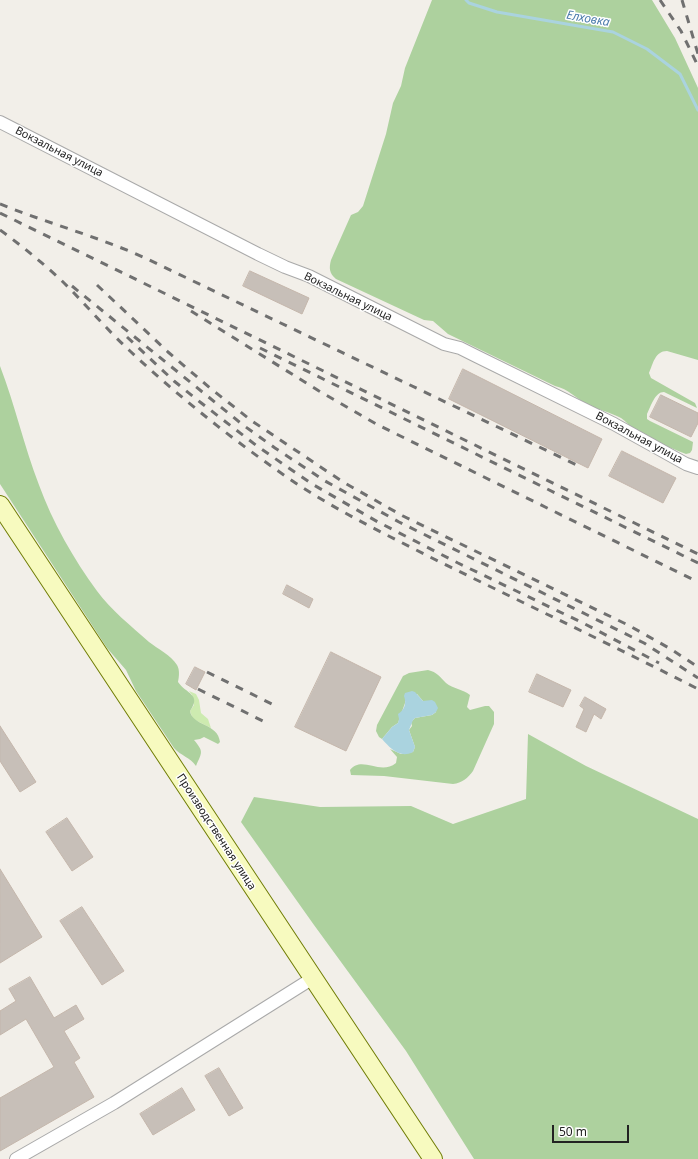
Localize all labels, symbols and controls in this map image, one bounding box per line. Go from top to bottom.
water label: Елховка [565,8,611,30]
street label: Вокзальная улица [13,124,105,180]
street label: Вокзальная улица [302,270,394,324]
street label: Вокзальная улица [593,409,685,467]
street label: Производственная улица [174,772,258,892]
scale bar [554,1117,631,1143]
text: 50 m [559,1123,587,1140]

